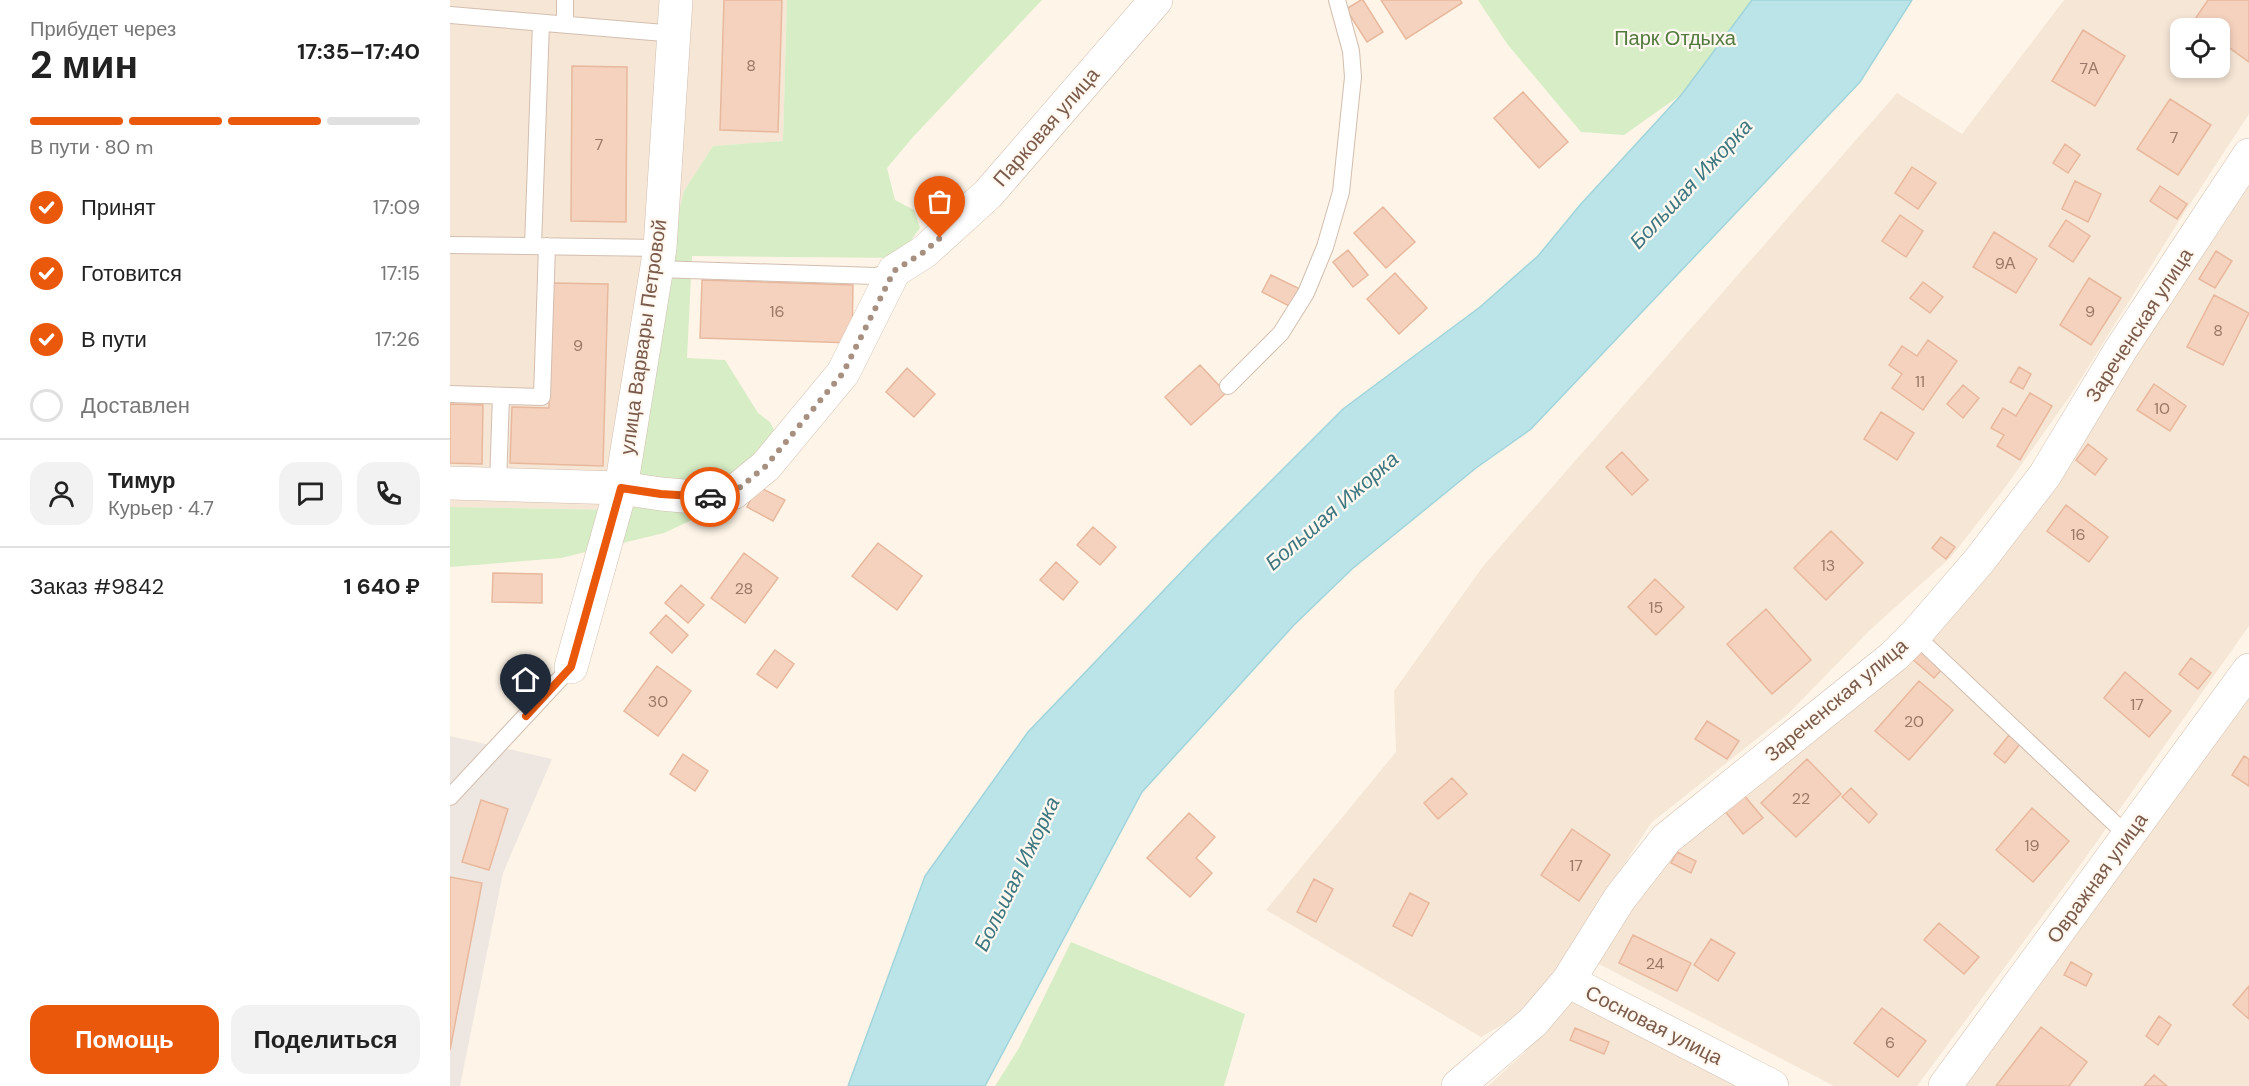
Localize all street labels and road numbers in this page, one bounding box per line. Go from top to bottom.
street label: Парковая улица [987,61,1105,192]
street label: улица Варвары Петровой [614,218,672,456]
street label: Зареченская улица [2079,242,2199,407]
street label: Зареченская улица [1759,632,1914,767]
street label: Овражная улица [2041,807,2154,948]
street label: Сосновая улица [1581,979,1728,1071]

